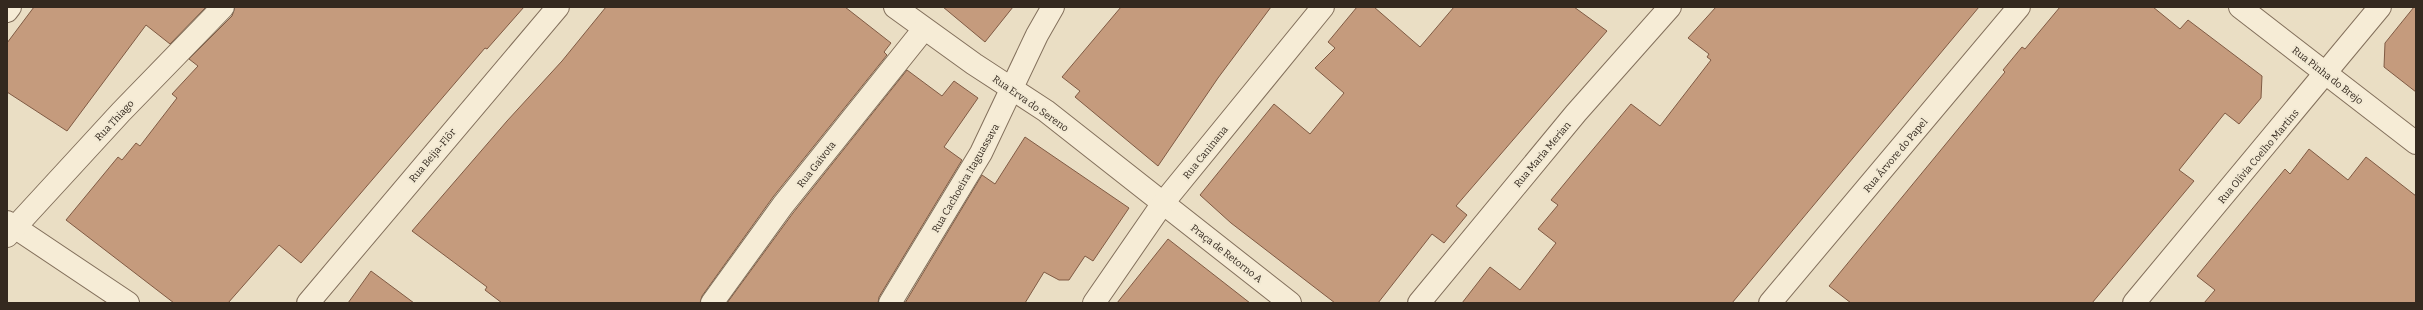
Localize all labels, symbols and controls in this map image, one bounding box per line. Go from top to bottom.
street label: Rua Pinha do Brejo [2289,44,2365,107]
street label: Rua Erva do Sereno [990,73,1071,135]
street label: Rua Thiago [93,98,137,144]
street label: Rua Olívia Coelho Martins [2215,106,2302,206]
street label: Rua Árvore do Papel [1860,115,1930,195]
street label: Rua Maria Merian [1512,119,1574,190]
street label: Rua Cachoeira Itaguassava [930,121,1002,235]
street label: Rua Caninana [1181,123,1231,182]
street label: Rua Beija-Flôr [406,125,459,185]
street label: Rua Gaivota [795,139,839,190]
street label: Praça de Retorno A [1188,222,1265,286]

